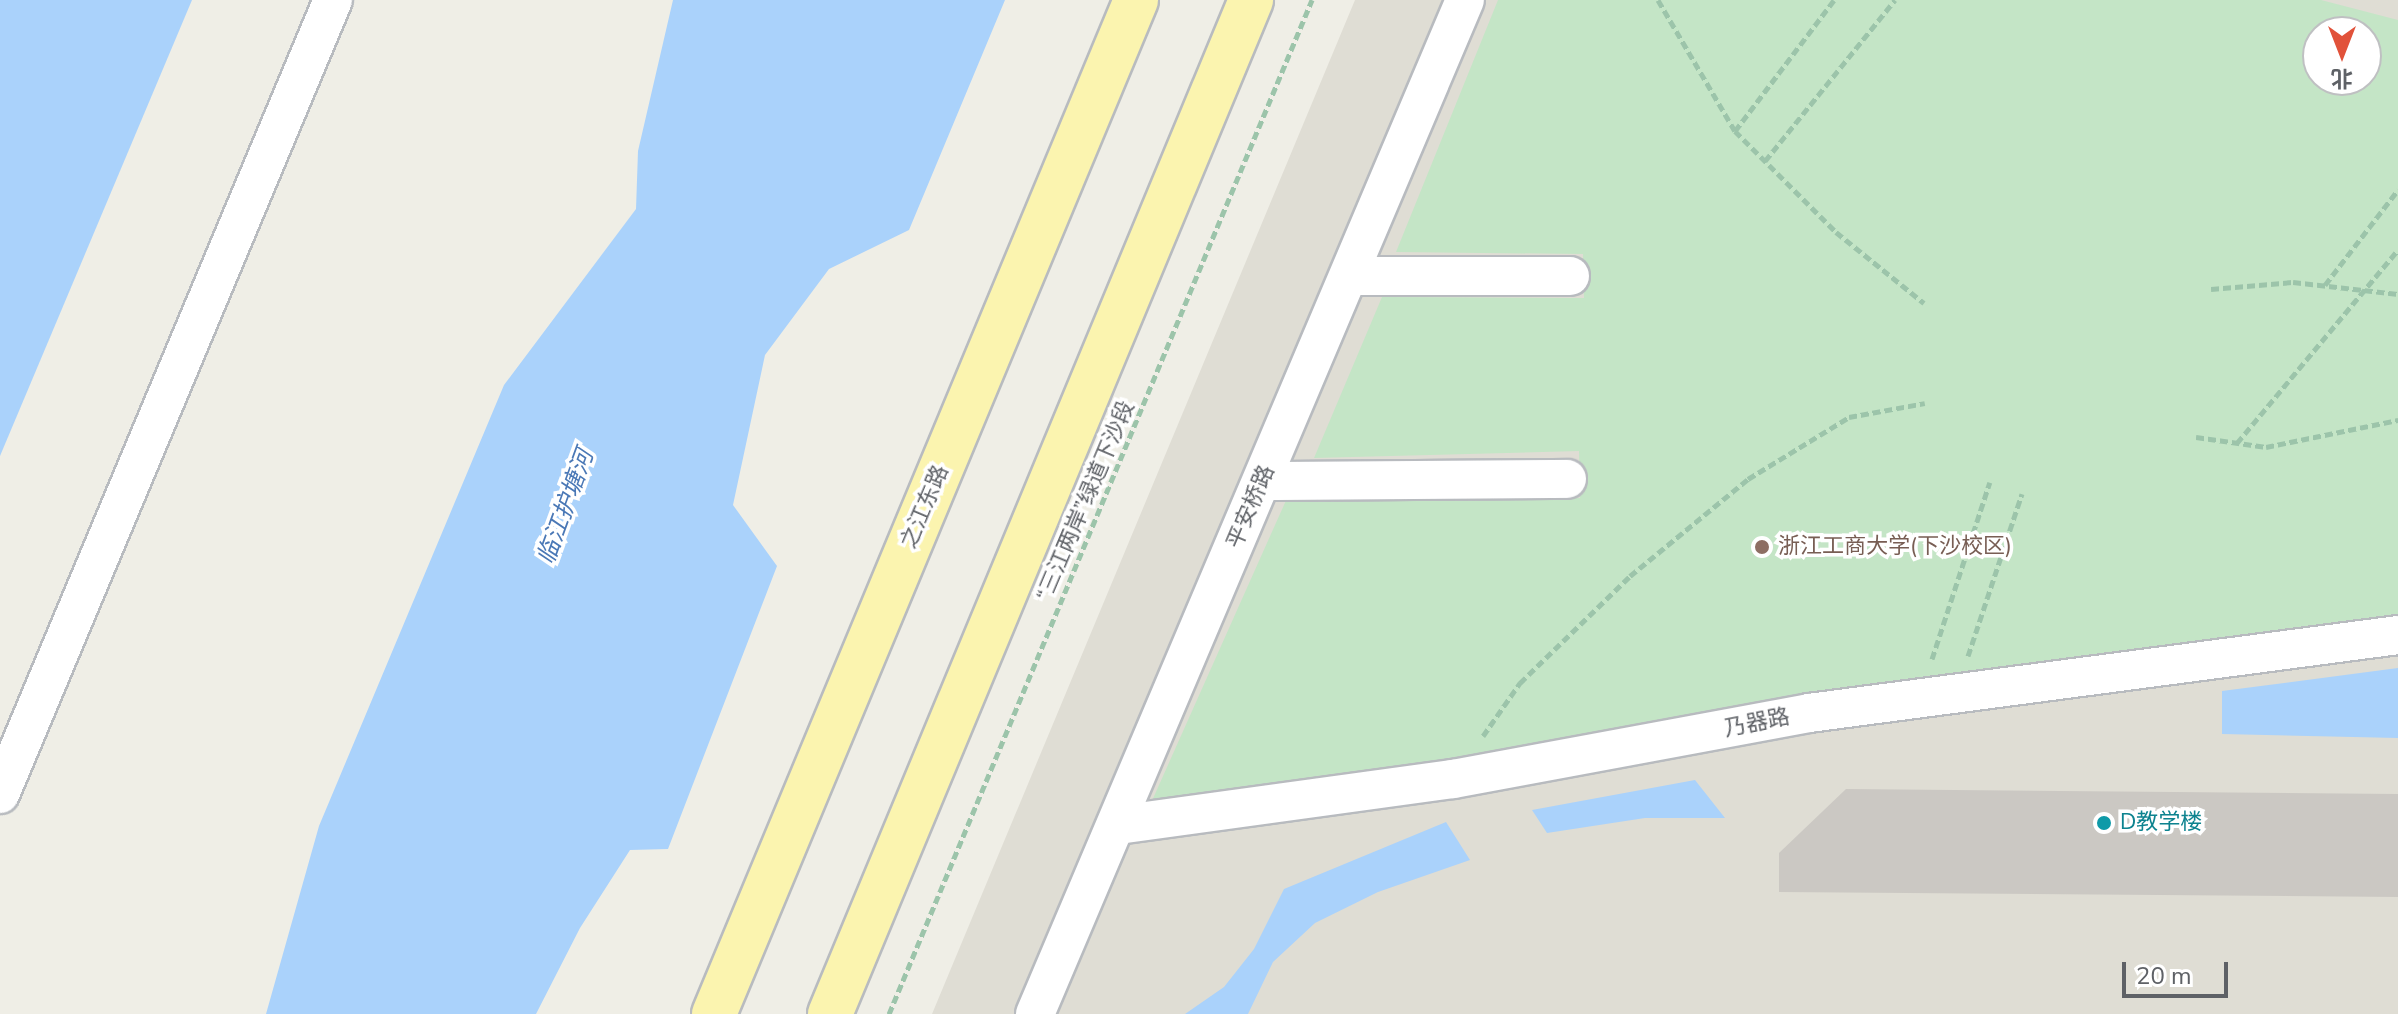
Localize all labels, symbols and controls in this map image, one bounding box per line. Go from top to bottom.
north arrow [2302,16,2382,96]
text: 北 [2331,63,2353,93]
street label: “三江两岸”绿道下沙段 [1032,397,1140,605]
water label: 临江护塘河 [532,446,600,568]
street label: 之江东路 [896,461,954,553]
street label: 平安桥路 [1222,461,1280,553]
place label: 浙江工商大学(下沙校区) [1778,534,2012,560]
marker: 浙江工商大学(下沙校区) [1753,538,1771,556]
street label: 乃器路 [1722,704,1792,742]
place label: D教学楼 [2120,810,2202,836]
marker: D教学楼 [2095,814,2113,832]
scale bar [2126,946,2232,996]
text: 20 m [2136,960,2192,992]

